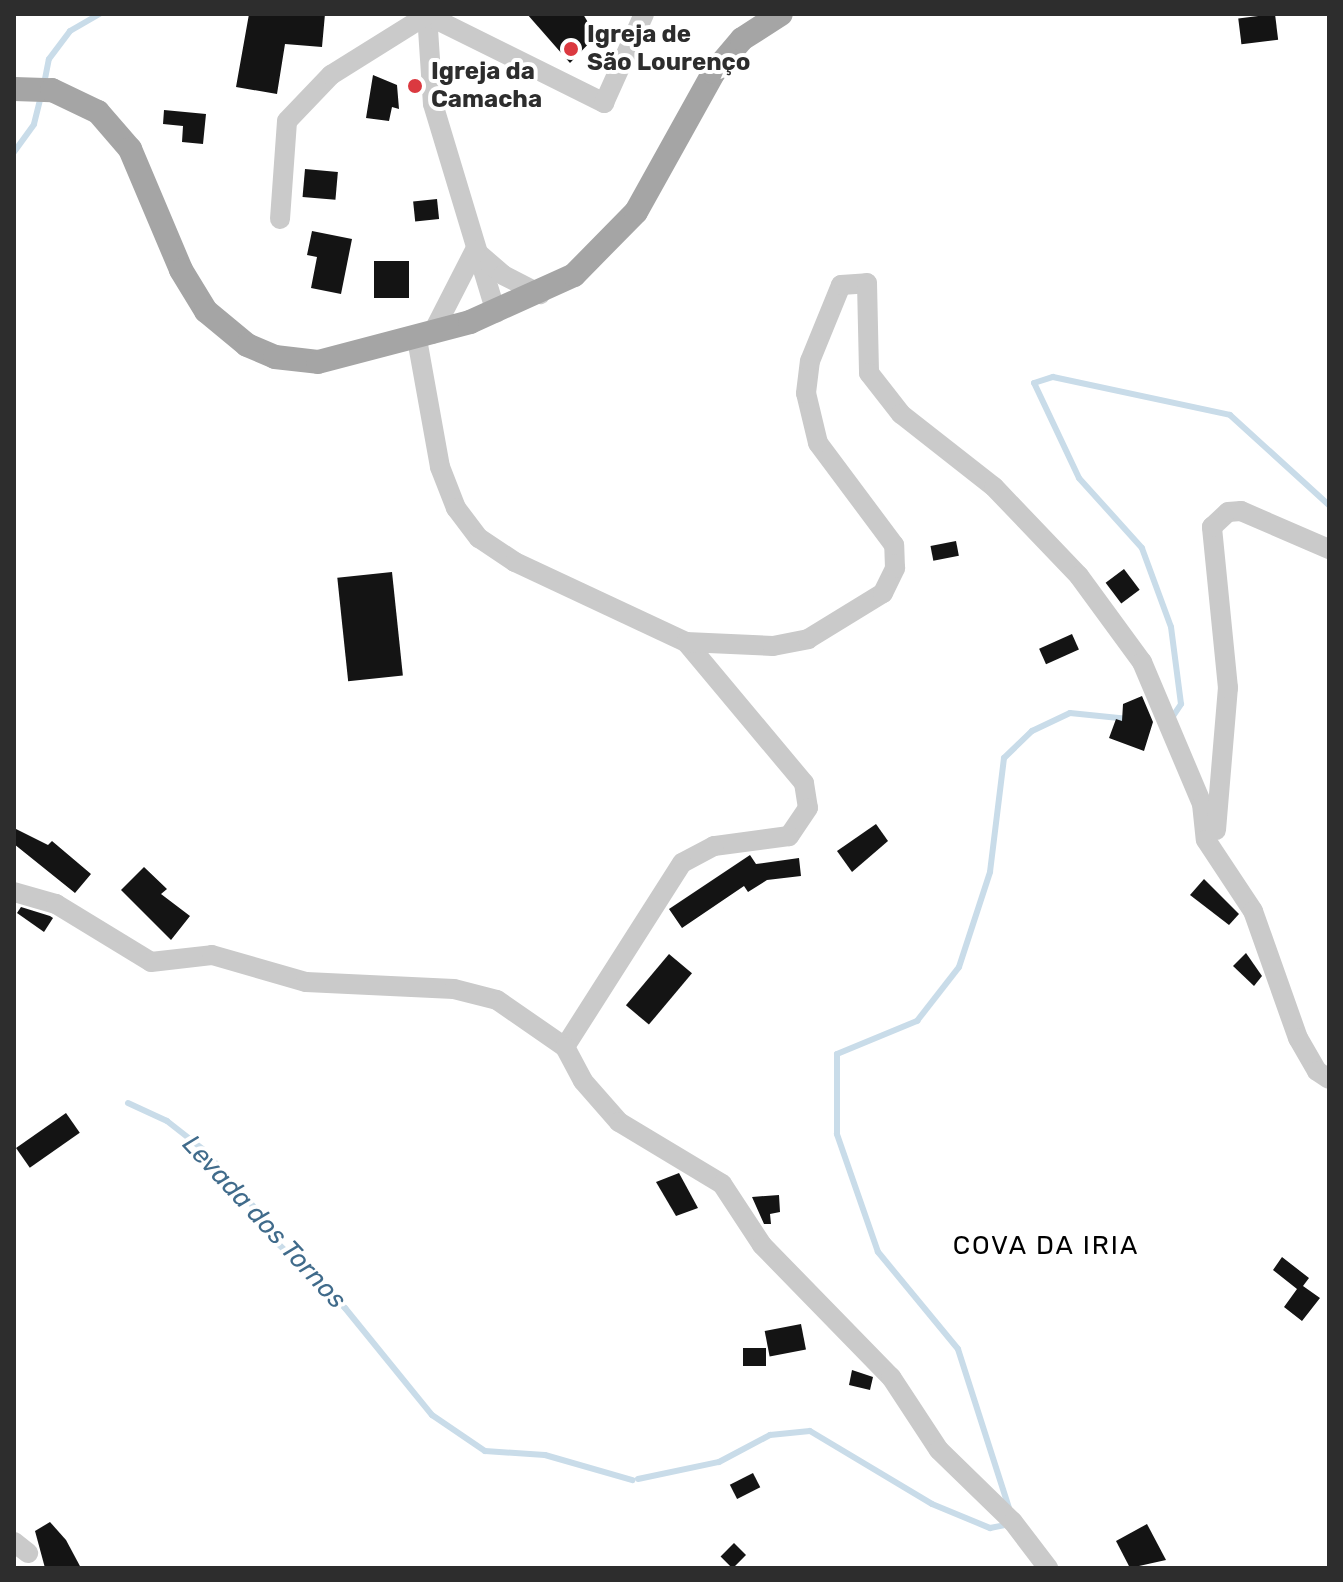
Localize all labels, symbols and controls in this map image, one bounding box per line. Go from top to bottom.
place label: Igreja de São Lourenço [587,21,750,77]
marker: Igreja de São Lourenço [562,40,580,58]
place label: Igreja da Camacha [431,58,542,114]
marker: Igreja da Camacha [406,77,424,95]
water label: Levada dos Tornos [175,1129,353,1315]
district label: COVA DA IRIA [952,1230,1140,1262]

